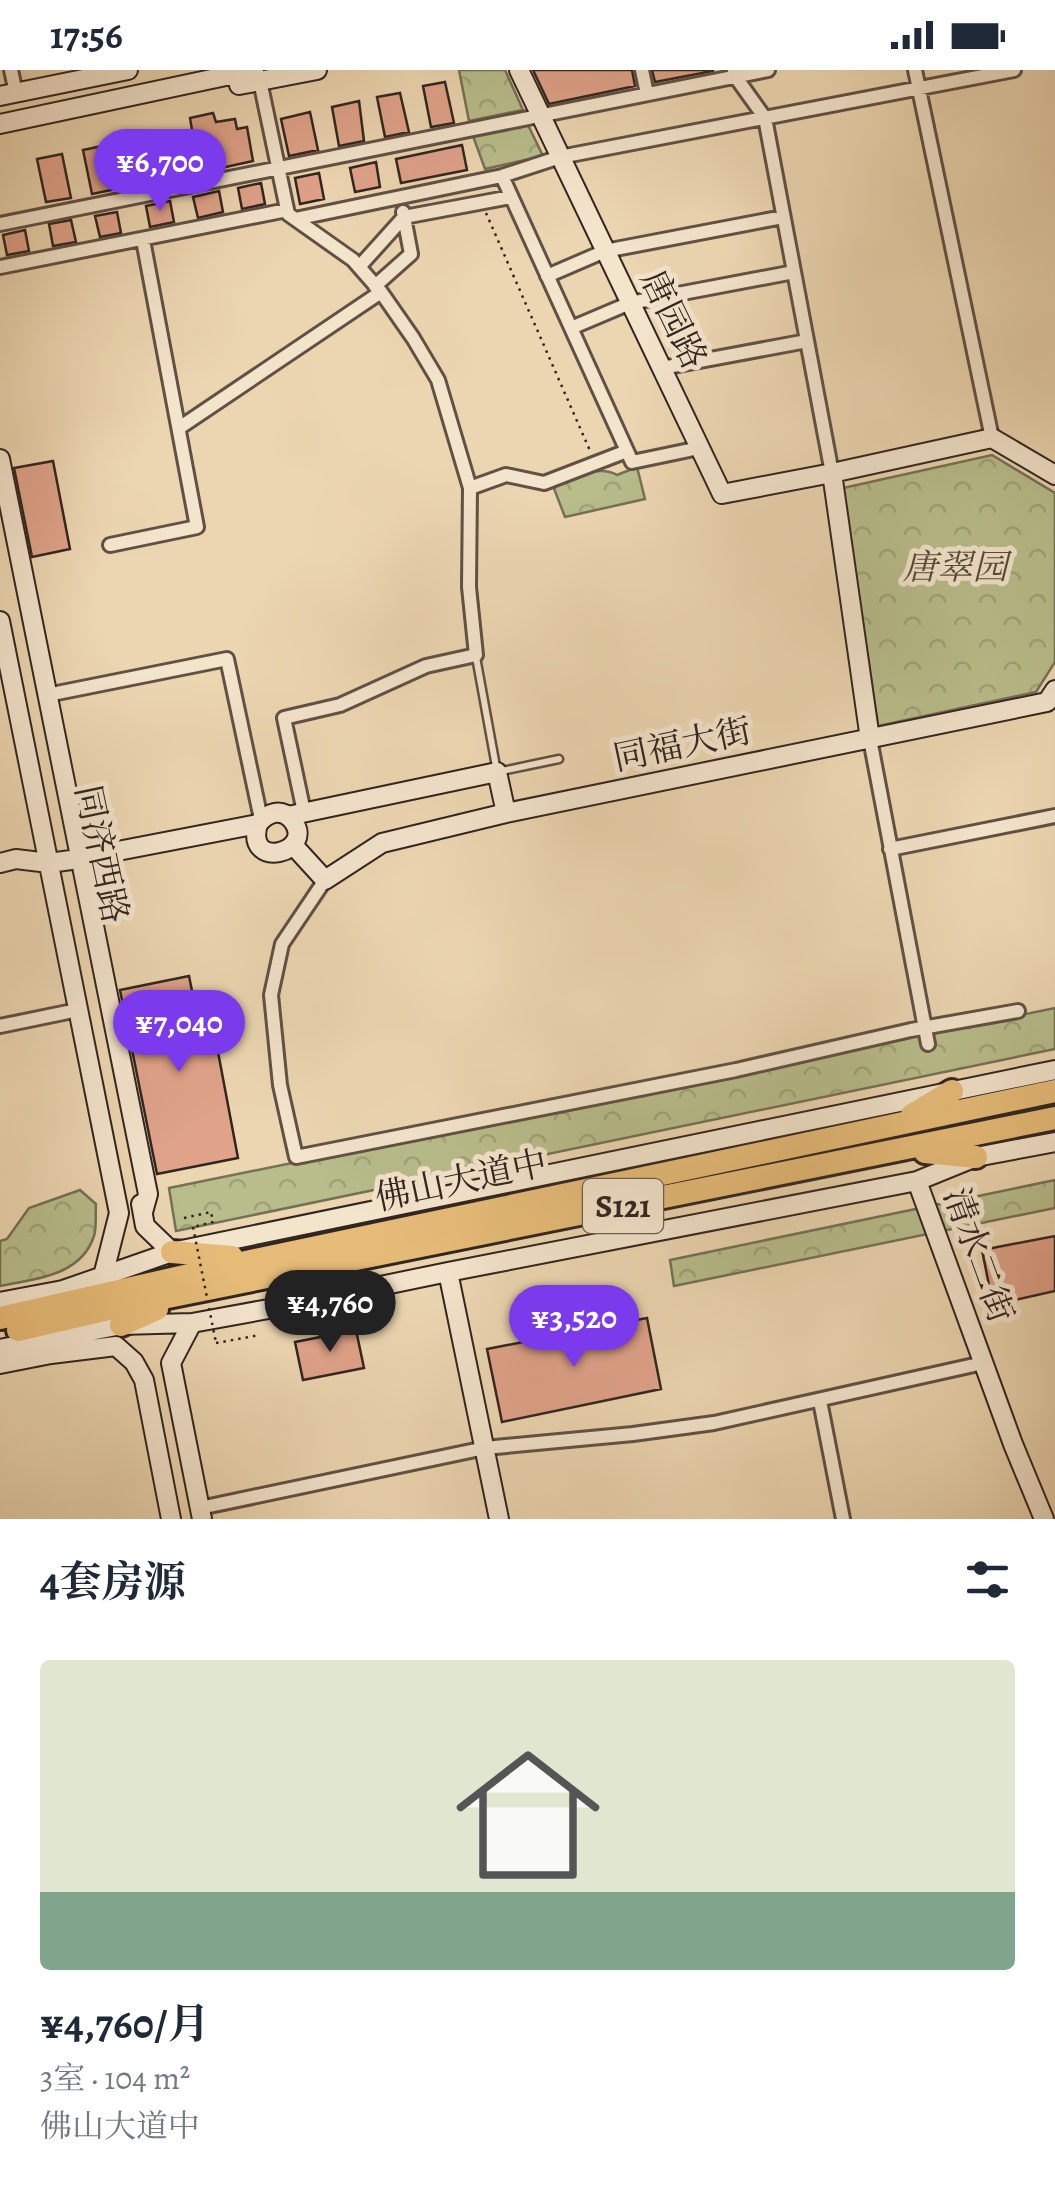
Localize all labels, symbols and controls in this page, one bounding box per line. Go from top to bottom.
text: 17:56 [50,9,123,61]
pin: ¥6,700 [79,129,241,214]
text: ¥6,700 [116,139,204,183]
street label: 唐园路 [629,261,719,377]
park label: 唐翠园 [902,543,1012,591]
street label: 同福大街 [609,706,755,782]
street label: 同济西路 [64,781,140,927]
pin: ¥7,040 [98,990,260,1075]
text: ¥7,040 [135,1000,223,1044]
street label: 佛山大道中 [370,1138,552,1222]
road number: S121 [583,1179,663,1233]
street label: 清水二街 [933,1181,1025,1329]
pin: ¥4,760 [249,1270,411,1355]
text: ¥4,760 [287,1280,373,1324]
pin: ¥3,520 [493,1285,655,1370]
text: ¥3,520 [531,1295,617,1339]
icon: filters [960,1552,1015,1607]
text: 4套房源 [40,1553,186,1610]
icon: home [438,1725,618,1905]
text: ¥4,760/月 [40,1995,210,2052]
text: 3室 · 104 m² [40,2056,190,2100]
text: 佛山大道中 [40,2104,200,2148]

